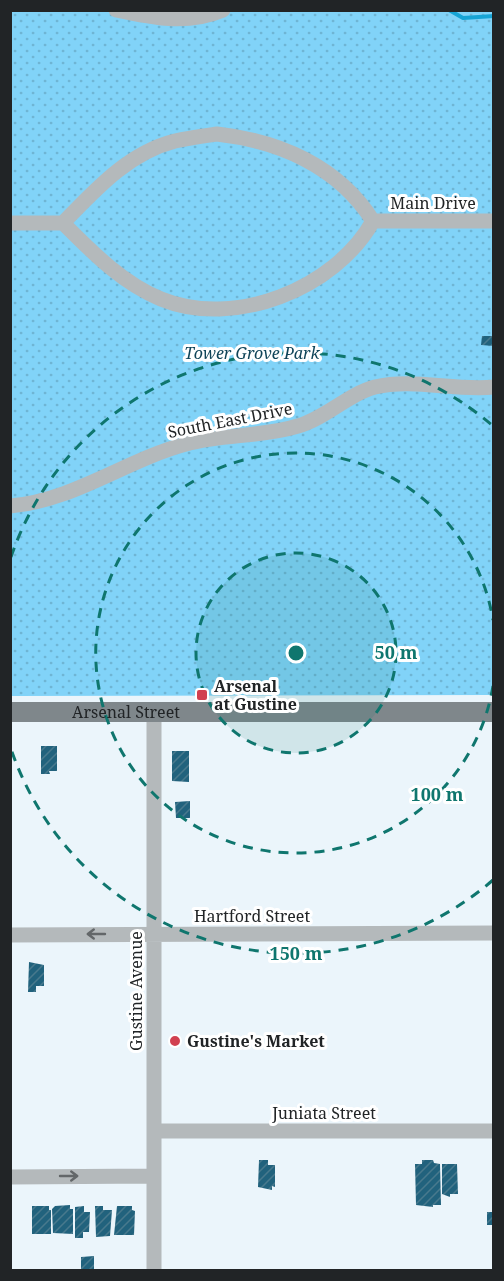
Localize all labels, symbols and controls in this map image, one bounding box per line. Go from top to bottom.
street label: Main Drive [390,192,476,214]
park label: Tower Grove Park [184,342,321,364]
street label: South East Drive [166,397,294,443]
text: 50 m [375,640,418,664]
centre of rings [286,643,306,663]
place label: Arsenal at Gustine [214,675,297,715]
marker: Arsenal at Gustine [195,688,209,702]
street label: Arsenal Street [72,701,180,723]
text: 100 m [411,782,464,806]
street label: Hartford Street [194,905,310,927]
one-way arrow [86,928,106,940]
street label: Gustine Avenue [125,931,147,1051]
text: 150 m [270,941,323,965]
place label: Gustine's Market [187,1030,325,1052]
marker: Gustine's Market [168,1034,182,1048]
street label: Juniata Street [271,1102,376,1124]
one-way arrow [58,1170,78,1182]

